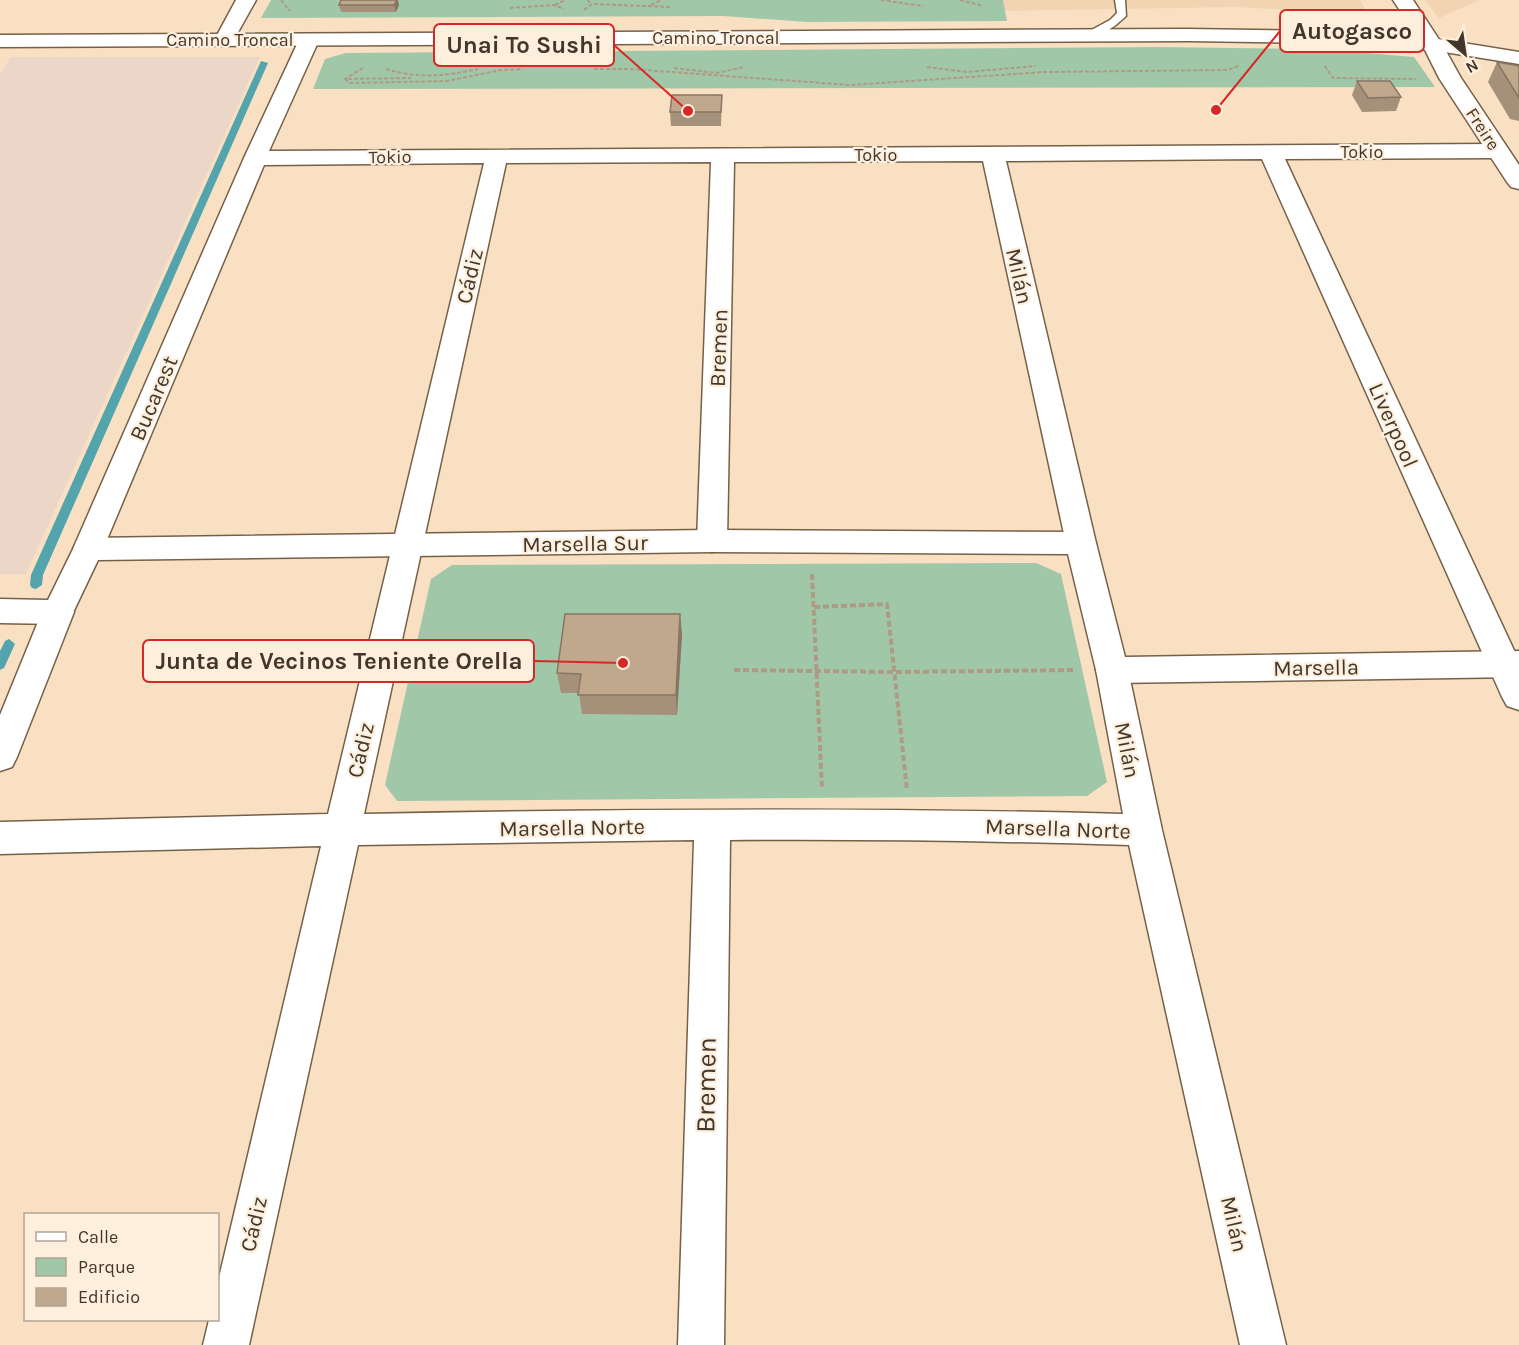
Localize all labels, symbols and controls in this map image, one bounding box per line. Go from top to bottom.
callout: Autogasco [1280,10,1424,52]
text: Autogasco [1292,17,1412,45]
callout: Unai To Sushi [434,24,614,66]
north arrow [1435,24,1495,84]
street label: Camino Troncal [652,27,780,49]
street label: Camino Troncal [166,29,294,51]
text: Unai To Sushi [446,31,602,59]
text: N [1462,56,1482,78]
street label: Freire [1461,104,1505,154]
street label: Tokio [1341,141,1383,163]
street label: Tokio [855,144,897,166]
street label: Tokio [368,146,412,168]
street label: Cádiz [451,246,489,306]
street label: Milán [1000,246,1038,307]
street label: Bremen [705,309,733,388]
street label: Bucarest [124,352,183,445]
street label: Liverpool [1363,379,1423,472]
street label: Marsella Sur [522,530,648,558]
callout: Junta de Vecinos Teniente Orella [143,640,534,682]
text: Junta de Vecinos Teniente Orella [155,647,523,675]
street label: Marsella [1273,654,1359,682]
street label: Cádiz [342,720,380,780]
street label: Milán [1109,720,1145,781]
street label: Marsella Norte [985,813,1131,845]
street label: Marsella Norte [499,814,645,842]
street label: Bremen [689,1037,723,1133]
street label: Cádiz [235,1194,273,1254]
street label: Milán [1215,1194,1253,1255]
legend [24,1213,219,1321]
text: Calle [78,1226,118,1248]
text: Parque [78,1256,135,1278]
text: Edificio [78,1286,140,1308]

